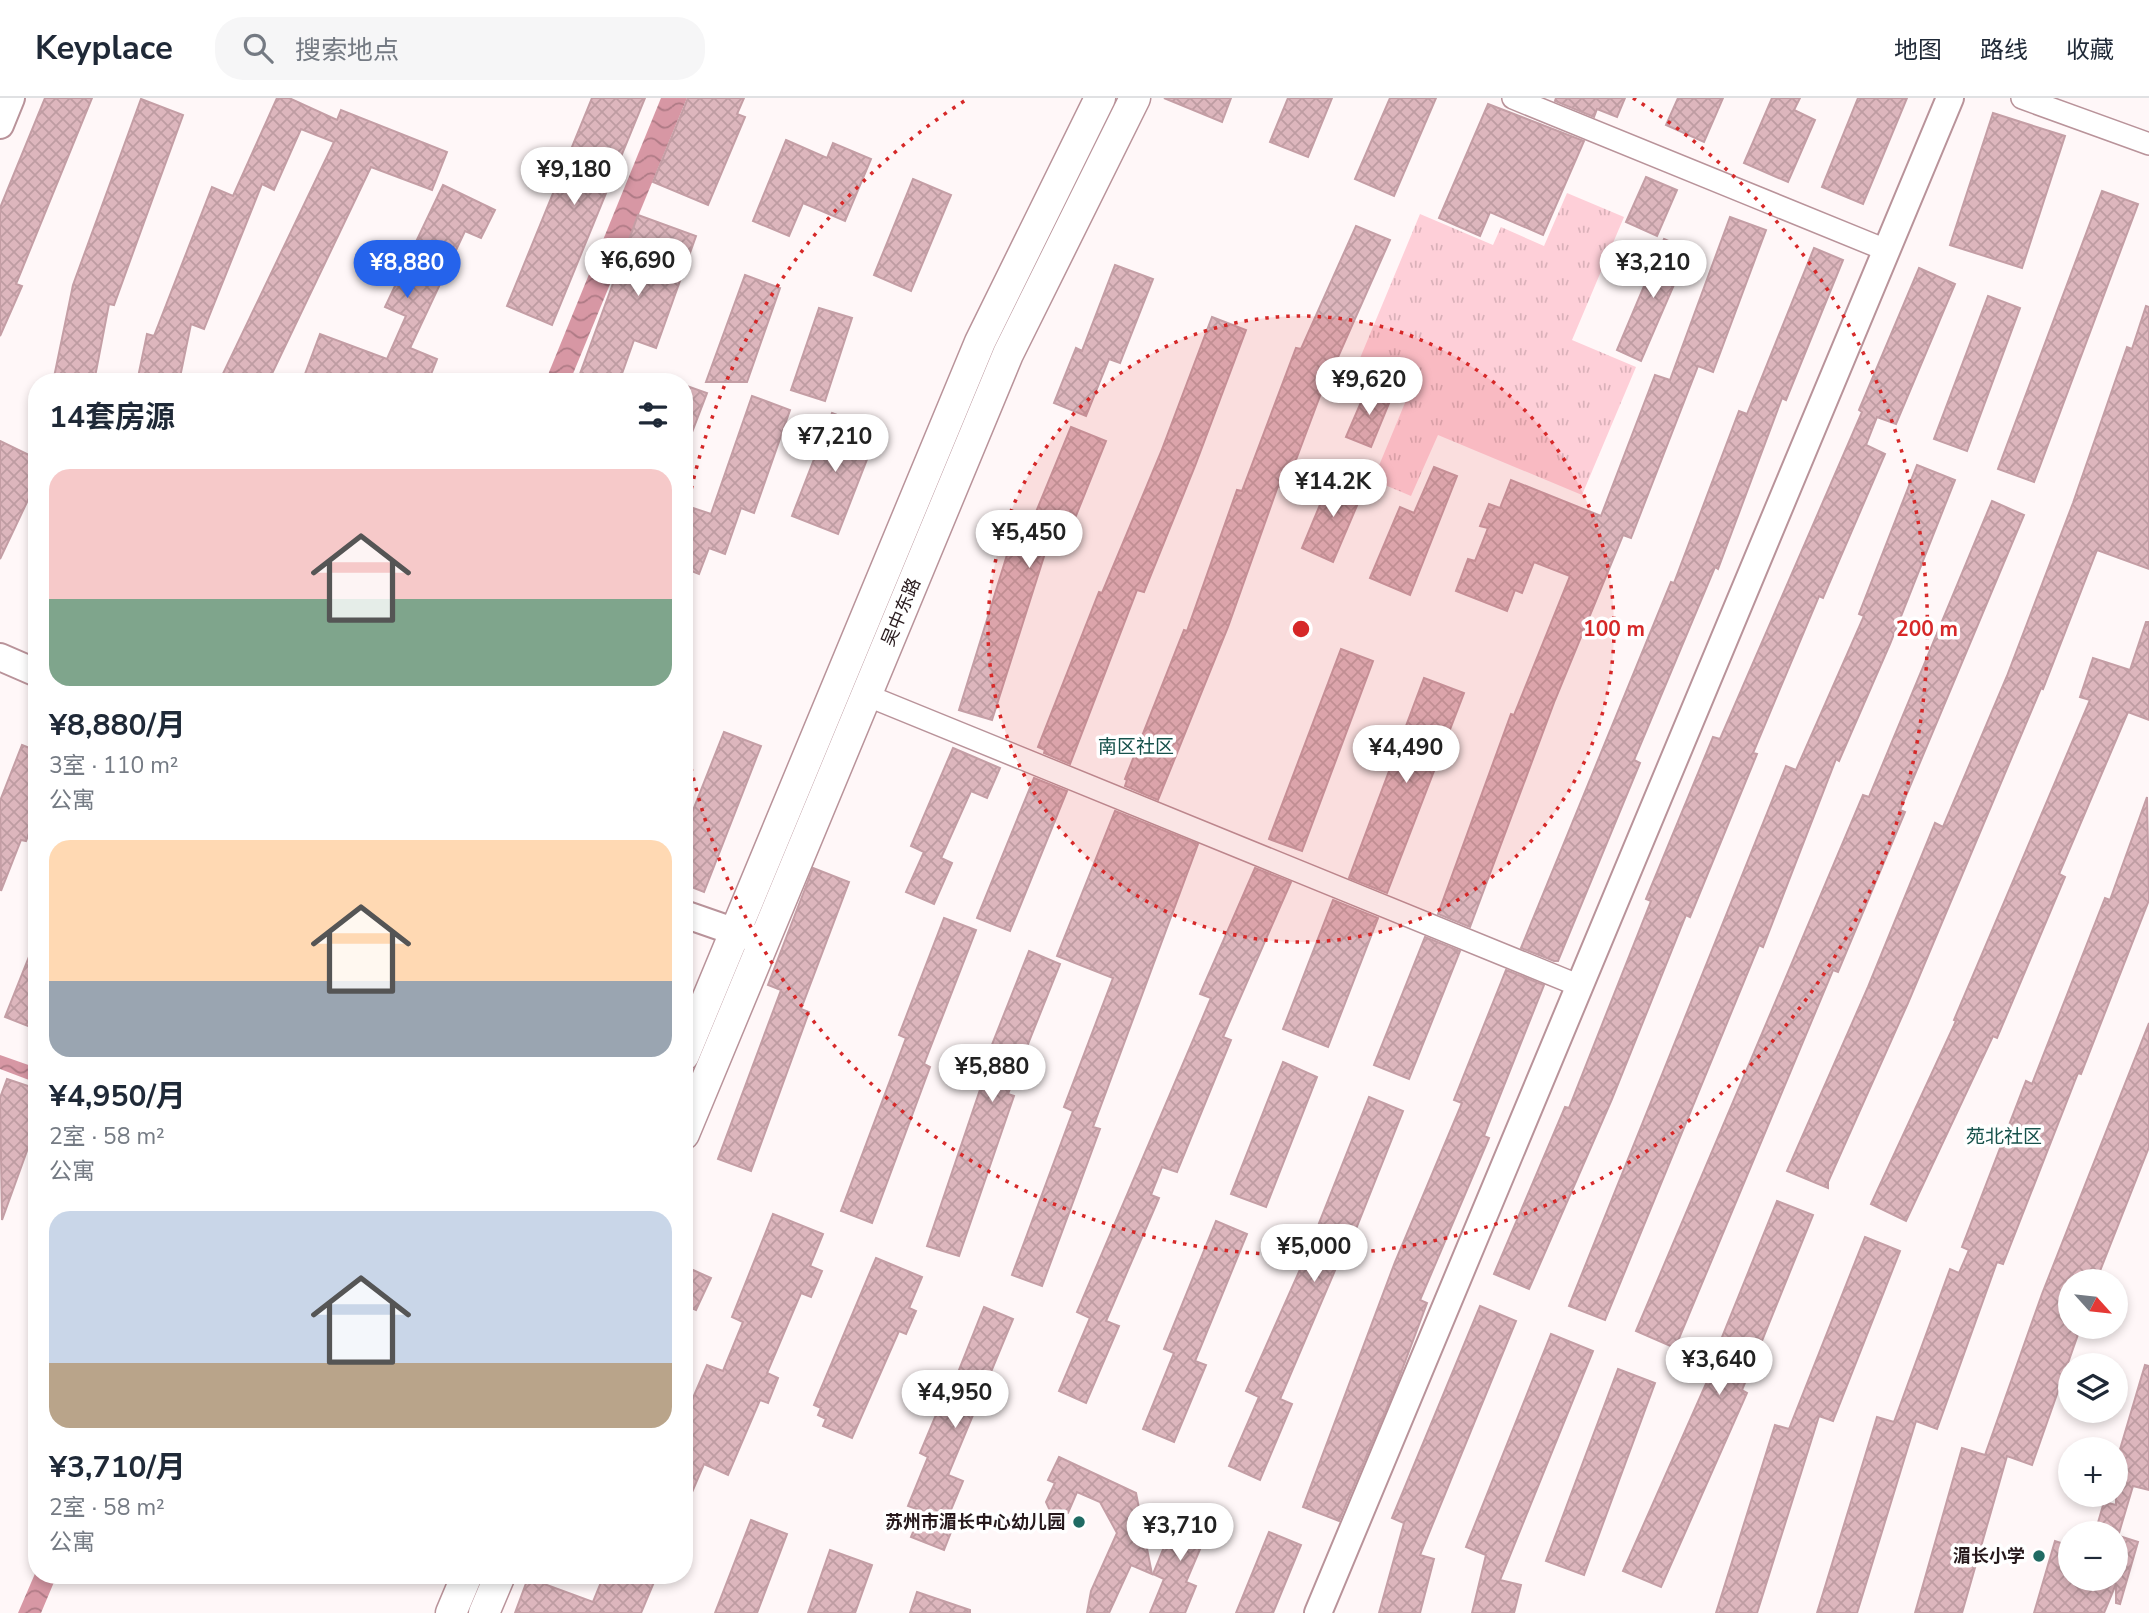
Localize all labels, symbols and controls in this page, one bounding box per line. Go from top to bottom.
search box [215,17,705,80]
text: Keyplace [35,26,173,71]
icon: search [239,29,277,67]
text: 搜索地点 [295,33,399,68]
text: 地图 [1894,34,1942,66]
text: 路线 [1980,34,2028,66]
text: 收藏 [2066,34,2114,66]
pin: ¥9,180 [517,148,631,207]
text: ¥9,180 [537,154,611,185]
pin: ¥6,690 [581,238,695,298]
pin: ¥8,880 [350,240,464,300]
pin: ¥3,210 [1596,240,1710,300]
text: ¥6,690 [601,245,675,276]
text: ¥8,880 [370,247,444,278]
text: ¥3,210 [1616,247,1690,278]
pin: ¥9,620 [1312,358,1426,417]
text: ¥9,620 [1332,364,1406,395]
icon: filters [634,396,672,434]
text: 14套房源 [49,397,175,438]
pin: ¥7,210 [778,414,892,474]
text: ¥7,210 [798,421,872,452]
pin: ¥14.2K [1276,460,1390,519]
text: ¥14.2K [1295,466,1371,497]
pin: ¥5,450 [972,510,1086,570]
icon: home [298,515,424,641]
text: ¥5,450 [992,517,1066,548]
street label: 吴中东路 [876,574,926,650]
text: 100 m [1583,615,1645,643]
text: 200 m [1896,615,1958,643]
centre of rings [1289,617,1313,641]
text: ¥8,880/月 [49,705,186,746]
pin: ¥4,490 [1349,726,1463,785]
text: ¥4,490 [1369,732,1443,763]
district label: 南区社区 [1098,734,1174,760]
text: 3室 · 110 m² [49,750,179,781]
text: 公寓 [49,785,95,816]
icon: home [298,886,424,1012]
pin: ¥5,880 [935,1044,1049,1104]
text: ¥5,880 [955,1051,1029,1082]
text: ¥4,950/月 [49,1076,186,1117]
text: 2室 · 58 m² [49,1121,165,1152]
district label: 苑北社区 [1966,1124,2042,1150]
text: 公寓 [49,1156,95,1187]
pin: ¥5,000 [1257,1224,1371,1284]
text: ¥5,000 [1277,1231,1351,1262]
icon: home [298,1257,424,1383]
north arrow [2058,1269,2128,1339]
map controls [2058,1269,2128,1591]
pin: ¥3,640 [1662,1338,1776,1397]
text: ¥3,640 [1682,1344,1756,1375]
button: layers [2058,1353,2128,1423]
pin: ¥4,950 [898,1370,1012,1430]
text: ¥4,950 [918,1377,992,1408]
button: + [2058,1437,2128,1507]
text: ¥3,710/月 [49,1447,186,1488]
text: 2室 · 58 m² [49,1492,165,1523]
pin: ¥3,710 [1123,1504,1237,1563]
place label: 苏州市湄长中心幼儿园 [885,1510,1065,1534]
text: ¥3,710 [1143,1510,1217,1541]
marker: 苏州市湄长中心幼儿园 [1071,1514,1087,1530]
button: − [2058,1521,2128,1591]
text: 公寓 [49,1527,95,1558]
place label: 湄长小学 [1953,1544,2025,1568]
marker: 湄长小学 [2031,1548,2047,1564]

